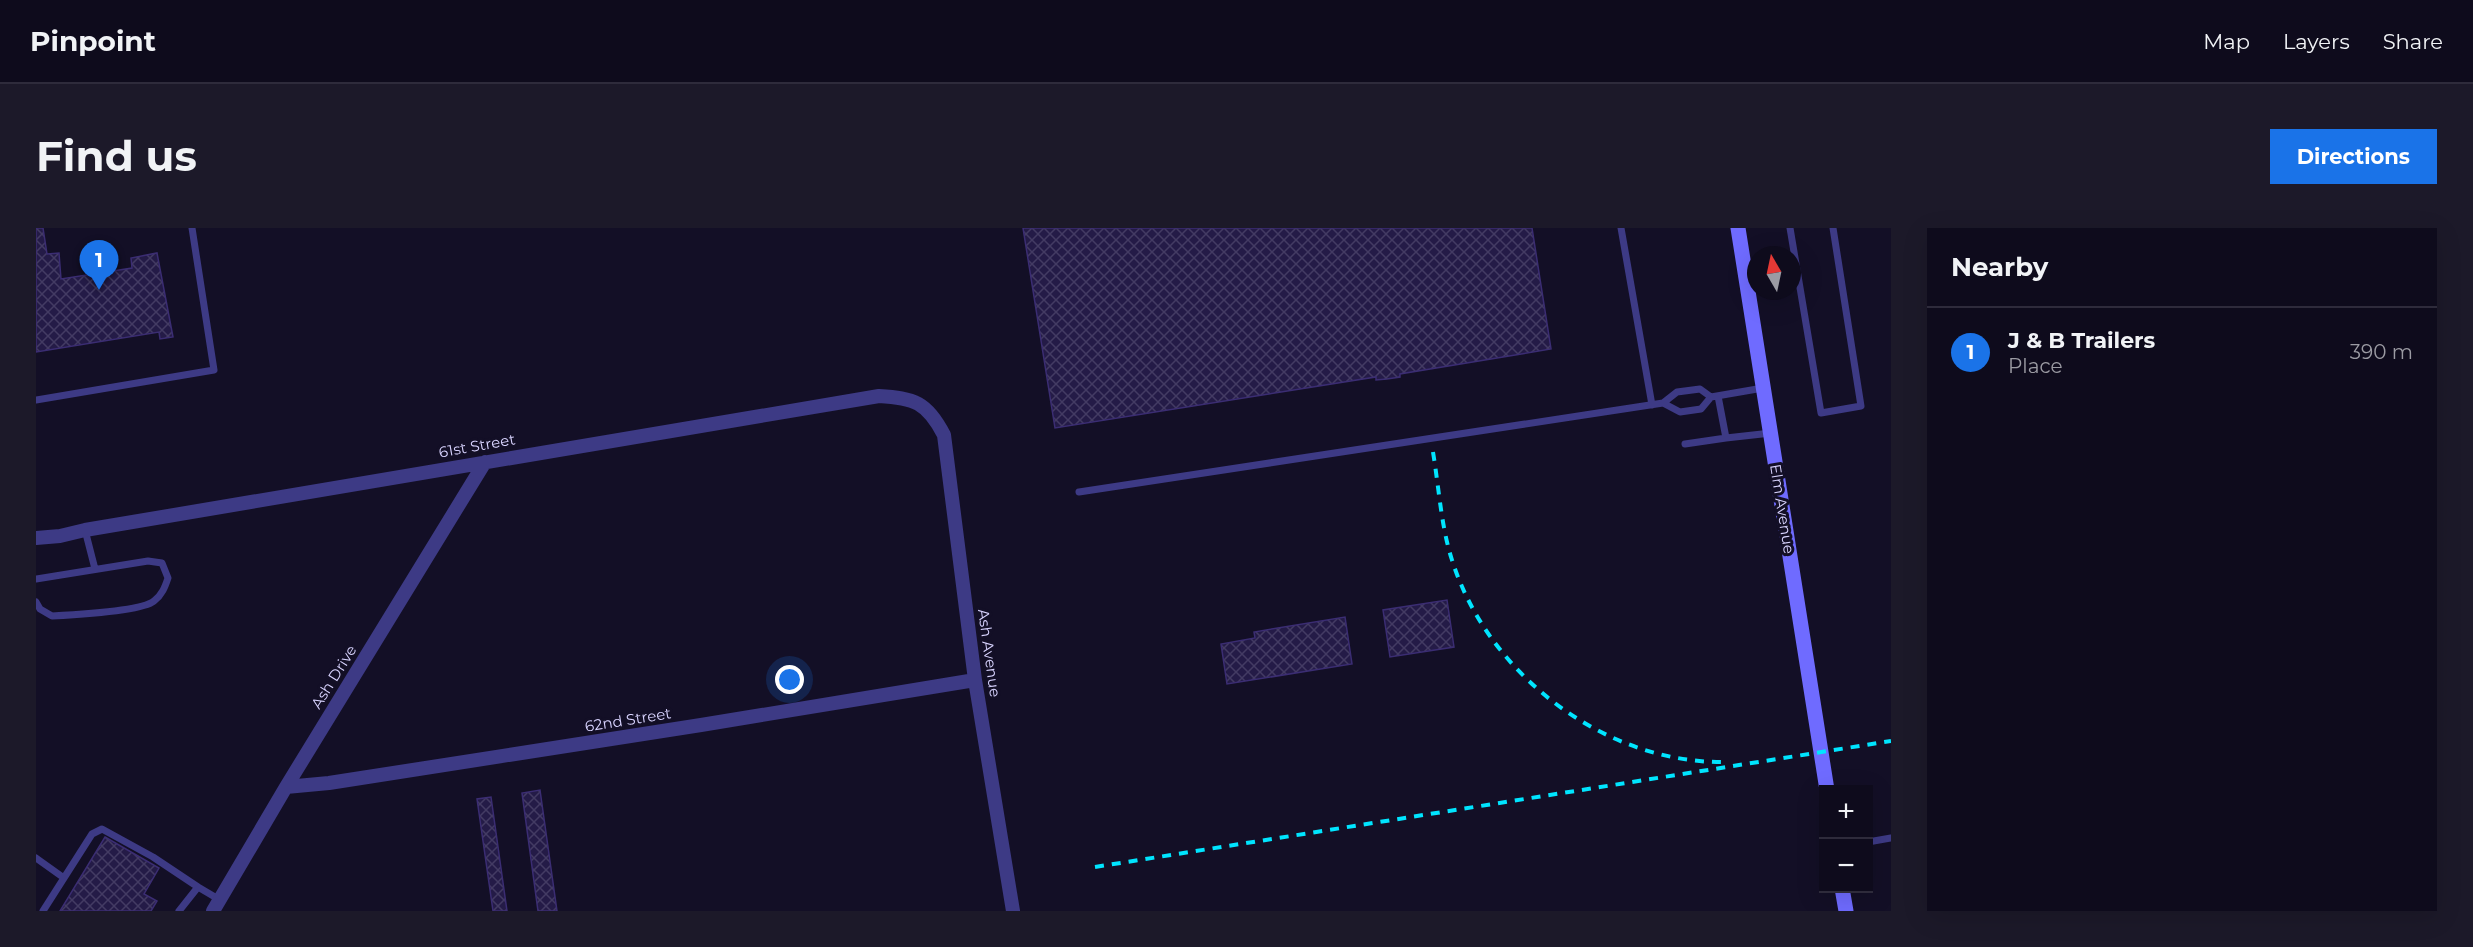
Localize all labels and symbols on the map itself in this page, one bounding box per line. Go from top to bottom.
pin: 1 [80,241,118,290]
north arrow [1747,246,1801,300]
street label: 61st Street [437,429,517,462]
street label: Elm Avenue [1766,463,1799,555]
street label: Ash Avenue [974,608,1005,698]
street label: Ash Drive [307,641,361,712]
your location [775,665,804,694]
street label: 62nd Street [583,703,672,736]

